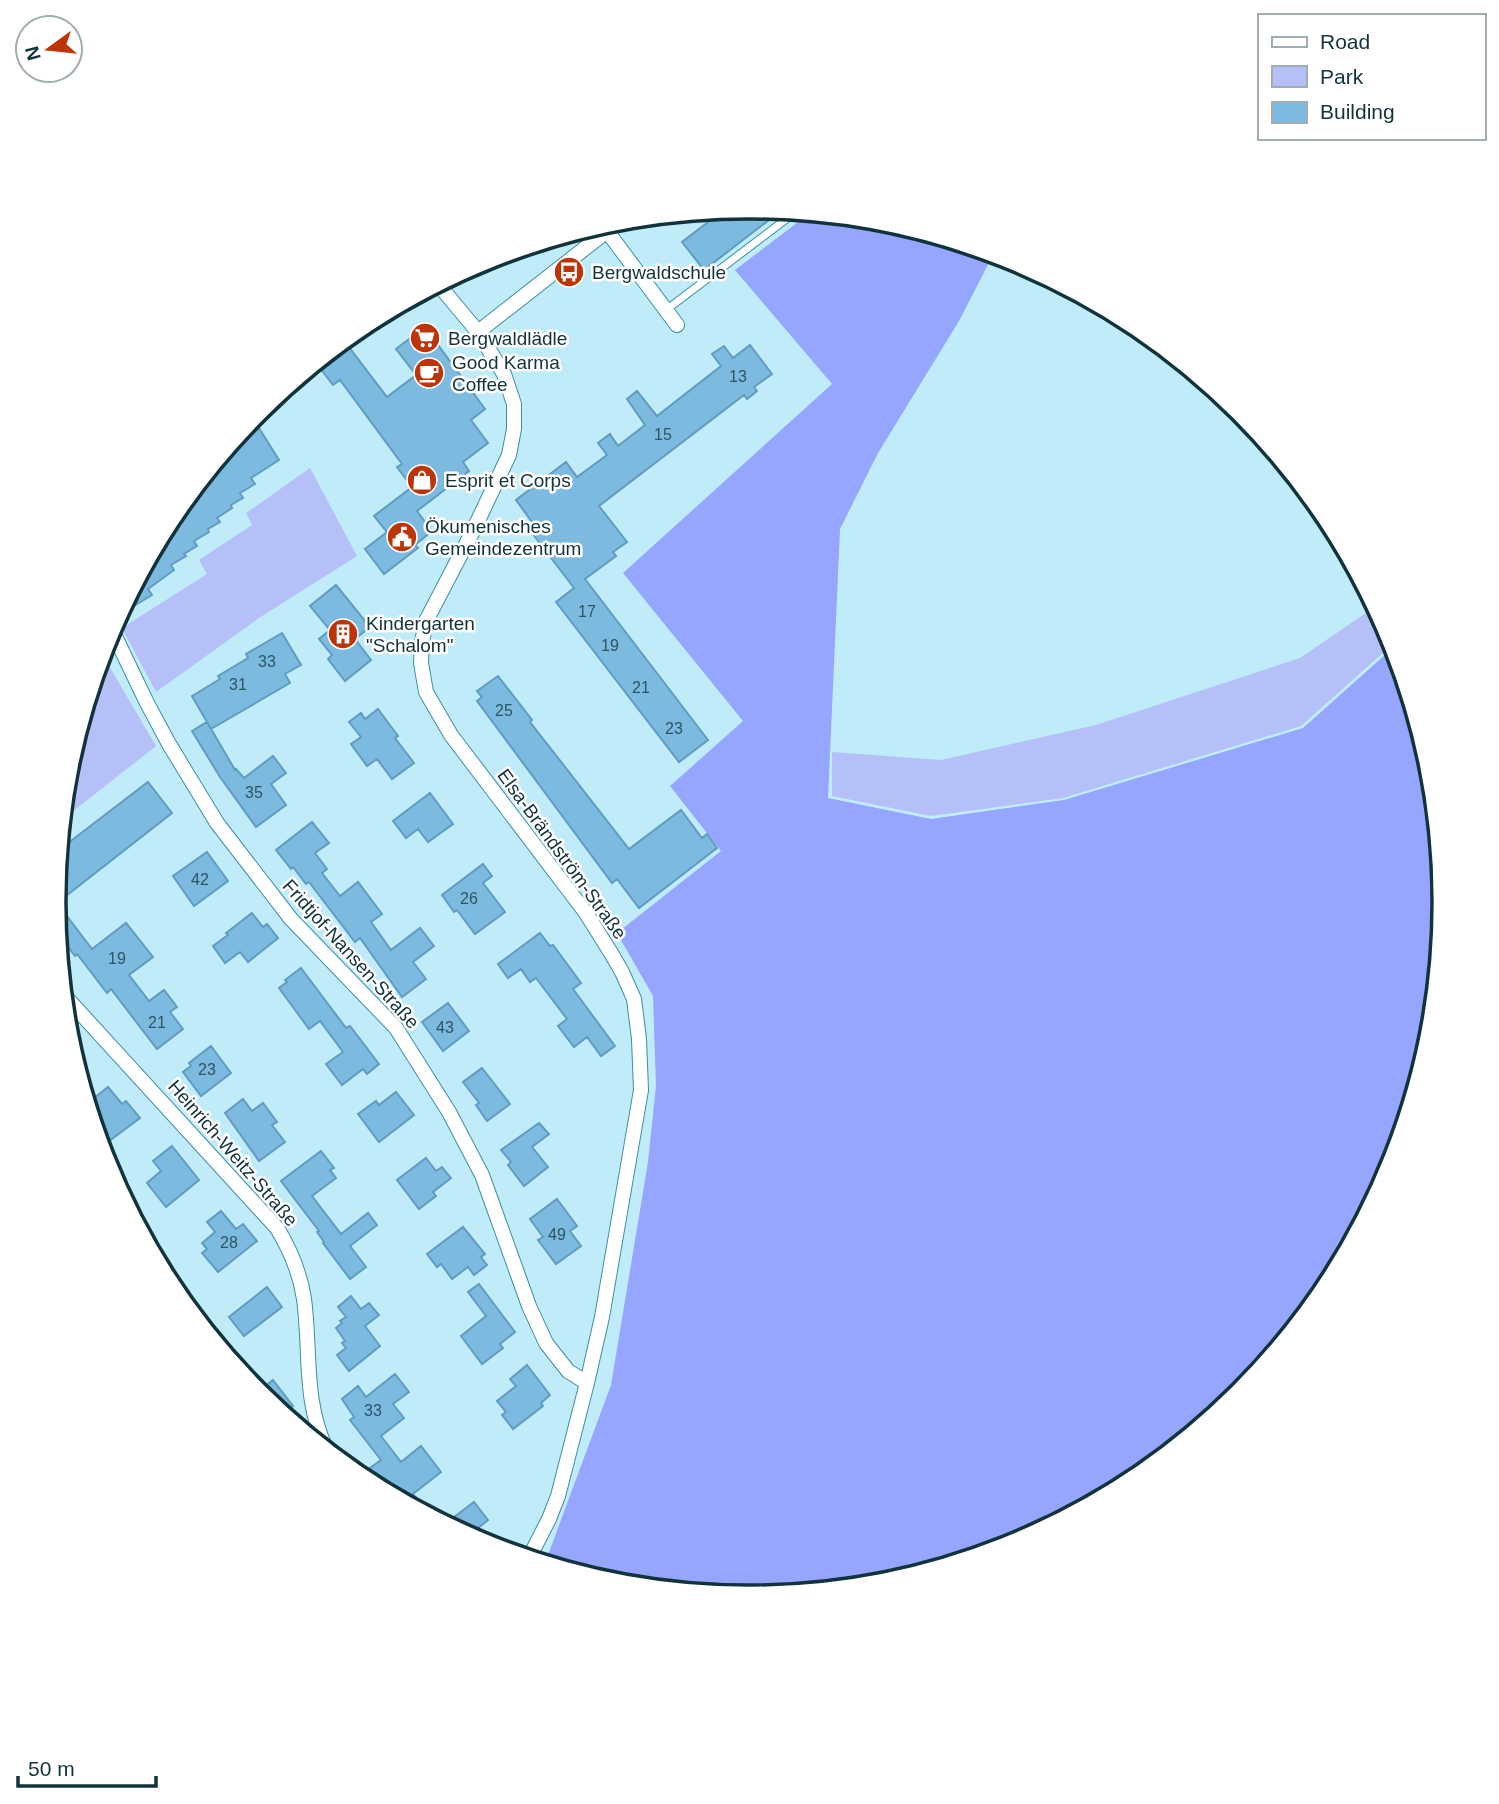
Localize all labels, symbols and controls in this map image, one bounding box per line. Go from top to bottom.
north arrow [14,14,84,84]
legend [1258,14,1485,140]
text: Road [1320,30,1370,53]
text: N [21,44,45,63]
text: Park [1320,65,1364,88]
text: Building [1320,100,1395,123]
bus stop icon: Bergwaldschule [552,255,586,289]
place label: Bergwaldschule [592,262,726,283]
supermarket icon: Bergwaldlädle [408,321,442,355]
place label: Bergwaldlädle [448,328,567,349]
place label: Good Karma Coffee [452,352,560,395]
cafe icon: Good Karma Coffee [412,356,446,390]
house number: 13 [729,368,747,385]
house number: 15 [654,426,672,443]
shop icon: Esprit et Corps [405,463,439,497]
place label: Esprit et Corps [445,470,571,491]
place label: Ökumenisches Gemeindezentrum [425,516,581,559]
public building icon: Ökumenisches Gemeindezentrum [385,520,419,554]
house number: 17 [578,603,596,620]
place label: Kindergarten "Schalom" [366,613,475,656]
building icon: Kindergarten "Schalom" [326,617,360,651]
house number: 19 [601,637,619,654]
house number: 33 [258,653,276,670]
house number: 31 [229,676,247,693]
house number: 21 [632,679,650,696]
house number: 25 [495,702,513,719]
house number: 23 [665,720,683,737]
street label: Elsa-Brändström-Straße [493,765,631,943]
house number: 35 [245,784,263,801]
house number: 42 [191,871,209,888]
street label: Fridtjof-Nansen-Straße [279,875,423,1033]
house number: 26 [460,890,478,907]
house number: 19 [108,950,126,967]
house number: 21 [148,1014,166,1031]
house number: 43 [436,1019,454,1036]
house number: 23 [198,1061,216,1078]
street label: Heinrich-Weitz-Straße [164,1076,302,1230]
house number: 49 [548,1226,566,1243]
house number: 28 [220,1234,238,1251]
house number: 33 [364,1402,382,1419]
scale bar [18,1744,156,1788]
text: 50 m [28,1757,75,1780]

